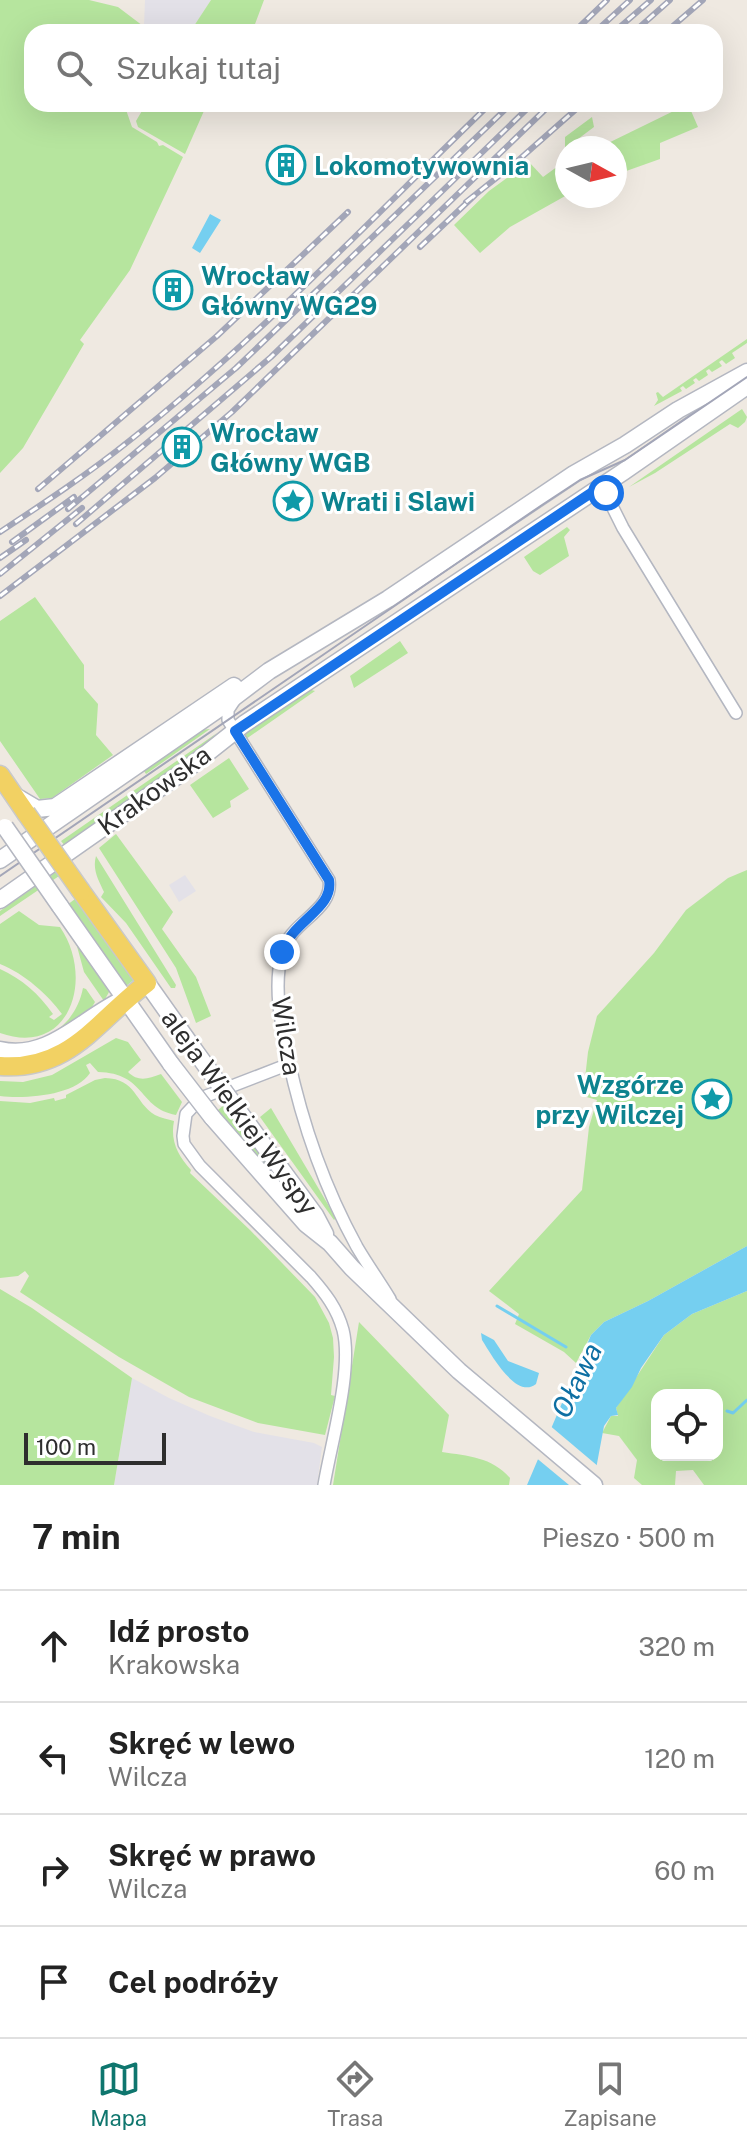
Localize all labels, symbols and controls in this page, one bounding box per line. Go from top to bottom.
search box [24,24,723,112]
icon: search [52,46,96,90]
text: Szukaj tutaj [116,50,281,86]
north arrow [555,136,627,208]
building icon: Lokomotywownia [265,144,307,186]
place label: Lokomotywownia [314,150,529,181]
place label: Wrocław Główny WG29 [201,260,377,321]
building icon: Wrocław Główny WG29 [152,269,194,311]
place label: Wrocław Główny WGB [210,417,370,478]
building icon: Wrocław Główny WGB [161,426,203,468]
route start [588,475,624,511]
place icon: Wrati i Slawi [272,480,314,522]
place label: Wrati i Slawi [321,486,475,517]
street label: Krakowska [91,739,217,841]
route end [264,934,300,970]
street label: Wilcza [265,994,309,1078]
street label: aleja Wielkiej Wyspy [155,1003,325,1221]
place label: Wzgórze przy Wilczej [535,1069,684,1130]
place icon: Wzgórze przy Wilczej [691,1078,733,1120]
water label: Oława [544,1337,608,1423]
map controls [651,1389,723,1461]
button: locate [651,1389,723,1461]
scale bar [24,1429,166,1465]
text: 100 m [36,1434,96,1460]
text: 7 min [32,1517,121,1557]
text: Pieszo · 500 m [542,1522,715,1553]
text: Idź prosto [108,1613,249,1649]
icon: ahead [32,1624,76,1668]
text: 320 m [638,1631,715,1662]
text: Krakowska [108,1649,240,1680]
text: Skręć w lewo [108,1725,295,1761]
icon: left [32,1736,76,1780]
text: 120 m [644,1743,715,1774]
text: Wilcza [108,1761,187,1792]
text: Skręć w prawo [108,1837,316,1873]
icon: right [32,1848,76,1892]
text: 60 m [654,1855,715,1886]
text: Wilcza [108,1873,187,1904]
icon: arrive [32,1960,76,2004]
text: Cel podróży [108,1964,278,2000]
tab: Mapa [90,2057,147,2131]
tab: Trasa [327,2057,383,2131]
tab: Zapisane [563,2057,657,2131]

